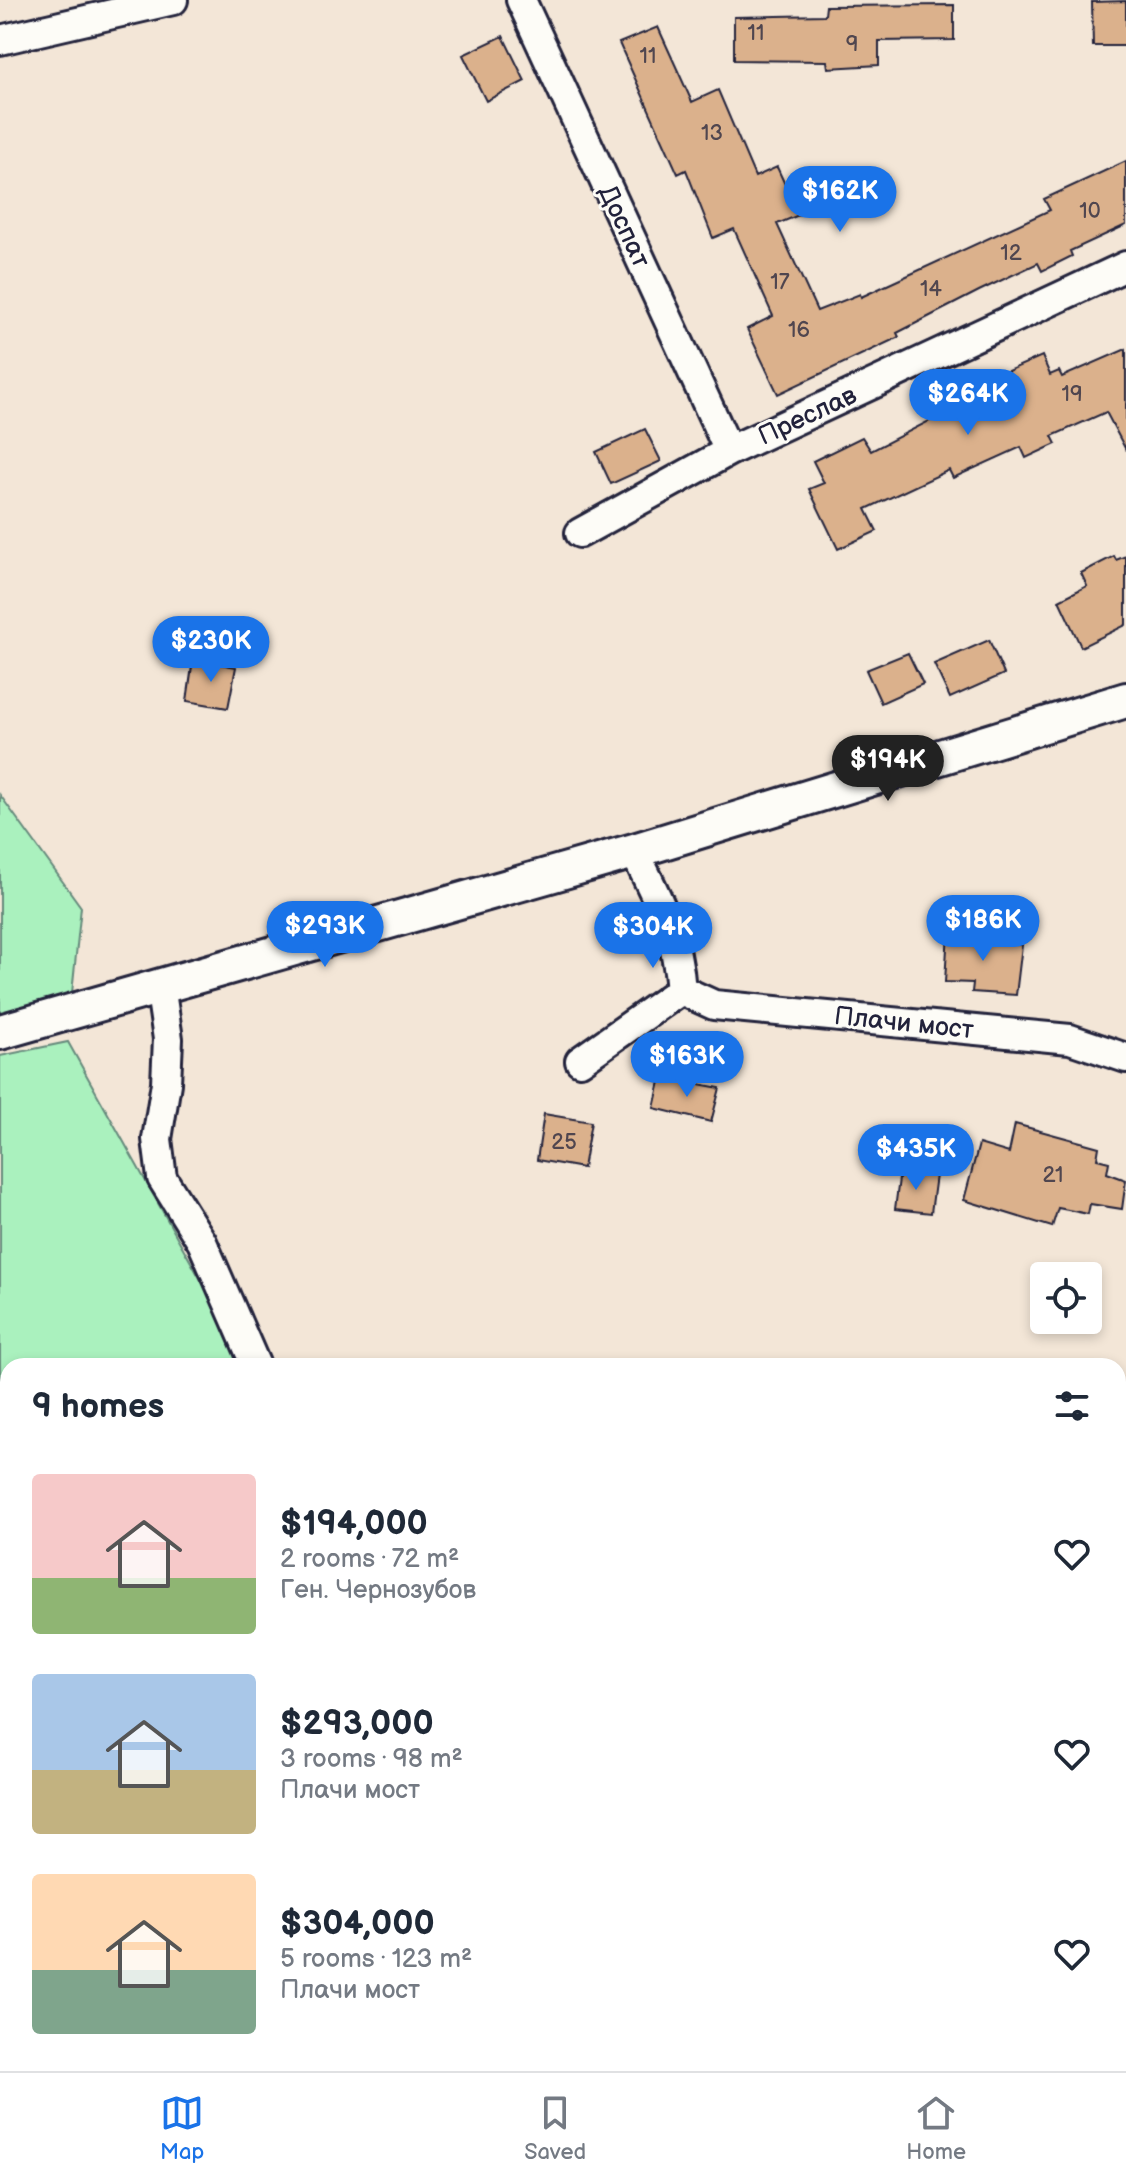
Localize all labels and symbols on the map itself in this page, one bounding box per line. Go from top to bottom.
house number: 11 [747,20,765,47]
house number: 9 [846,31,858,58]
house number: 11 [639,43,657,70]
house number: 13 [701,120,723,147]
pin: $162K [784,166,896,234]
street label: Доспат [591,181,656,273]
house number: 10 [1079,198,1101,225]
house number: 12 [1000,240,1022,267]
house number: 17 [770,269,790,296]
house number: 14 [920,276,943,303]
house number: 16 [788,317,810,344]
pin: $264K [912,369,1024,437]
street label: Преслав [753,380,862,453]
house number: 19 [1061,381,1083,408]
pin: $230K [155,616,267,684]
pin: $194K [832,735,944,803]
pin: $186K [927,895,1039,963]
pin: $293K [269,901,381,969]
pin: $304K [597,902,709,970]
street label: Плачи мост [833,1001,975,1046]
pin: $163K [631,1031,743,1099]
pin: $435K [860,1124,972,1192]
house number: 25 [551,1129,577,1156]
house number: 21 [1042,1162,1064,1189]

